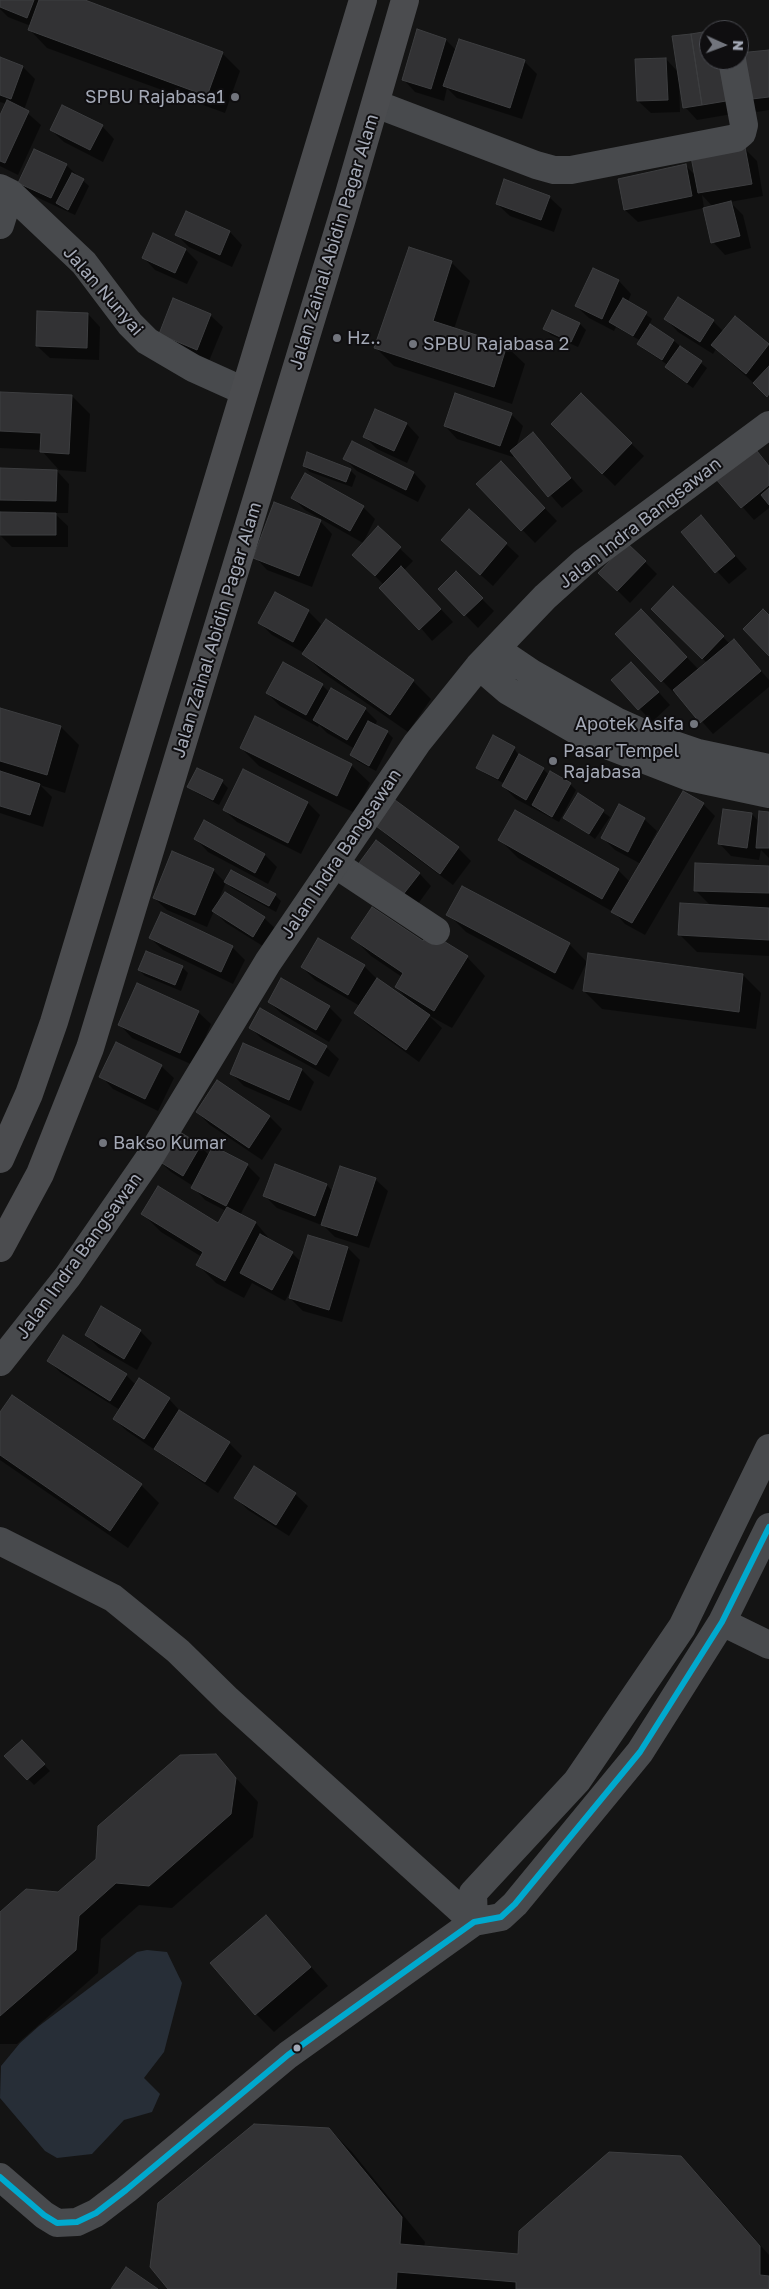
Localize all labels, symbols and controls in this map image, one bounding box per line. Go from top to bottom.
north arrow [699,20,749,70]
text: N [730,40,747,51]
place label: SPBU Rajabasa1 [85,86,225,108]
marker: SPBU Rajabasa1 [229,91,241,103]
street label: Jalan Zainal Abidin Pagar Alam [285,111,383,373]
street label: Jalan Nunyai [58,242,148,340]
place label: Hz.. [347,327,381,349]
marker: Hz.. [331,332,343,344]
place label: SPBU Rajabasa 2 [423,333,569,355]
marker: SPBU Rajabasa 2 [407,338,419,350]
street label: Jalan Indra Bangsawan [554,453,726,593]
street label: Jalan Zainal Abidin Pagar Alam [168,499,266,761]
place label: Apotek Asifa [575,713,684,735]
marker: Apotek Asifa [688,718,700,730]
place label: Pasar Tempel Rajabasa [563,740,679,782]
marker: Pasar Tempel Rajabasa [547,755,559,767]
street label: Jalan Indra Bangsawan [276,765,406,943]
place label: Bakso Kumar [113,1132,226,1154]
marker: Bakso Kumar [97,1137,109,1149]
street label: Jalan Indra Bangsawan [11,1169,147,1343]
unlabelled marker [292,2043,302,2053]

